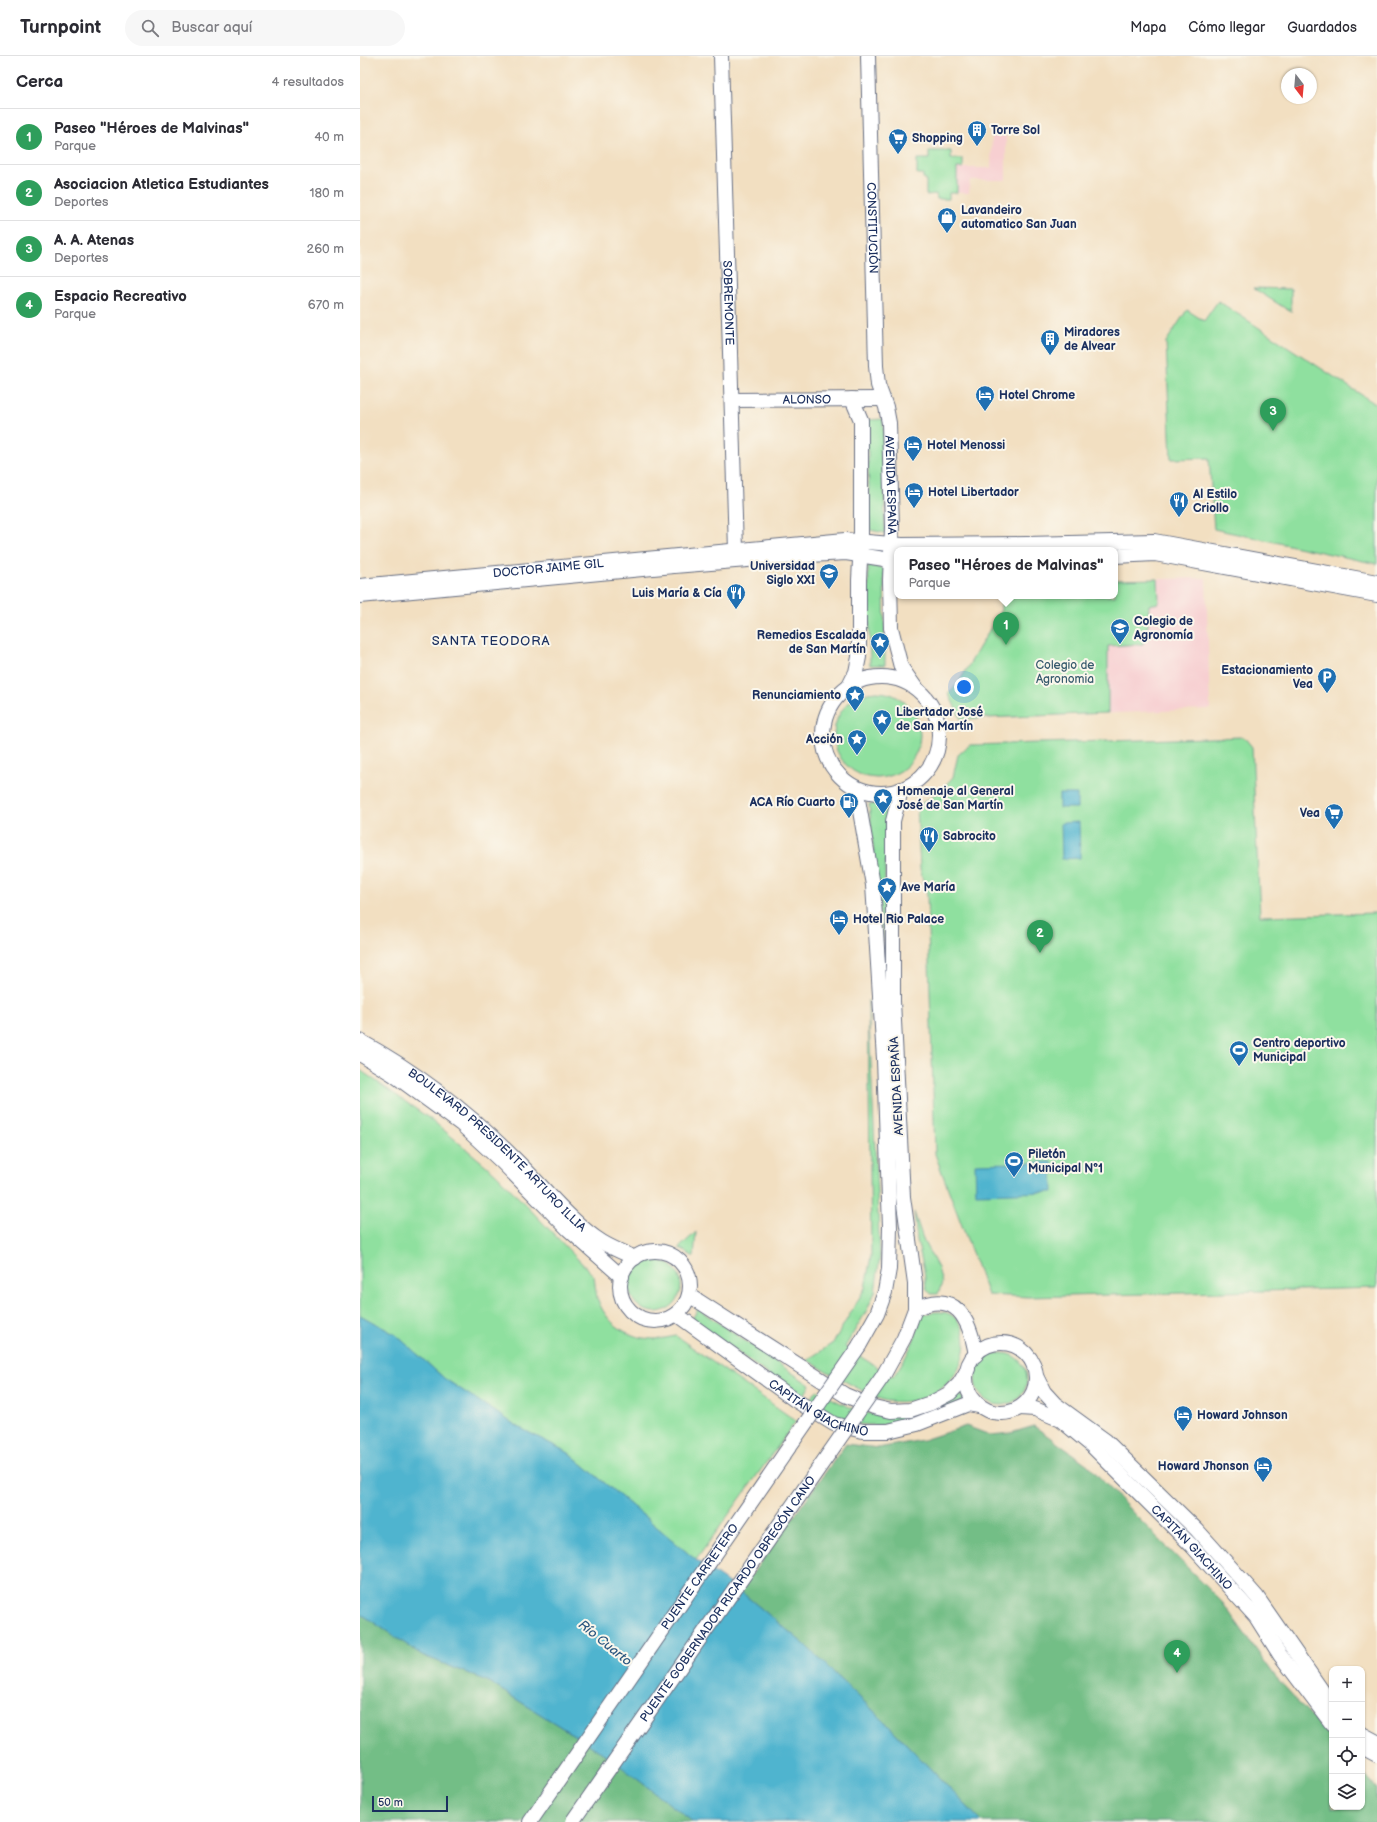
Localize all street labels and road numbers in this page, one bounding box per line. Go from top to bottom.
street label: CONSTITUCIÓN [864,182,883,274]
street label: SOBREMONTE [720,260,737,346]
street label: ALONSO [783,392,831,407]
street label: AVENIDA ESPAÑA [882,435,902,536]
street label: DOCTOR JAIME GIL [492,555,604,581]
street label: AVENIDA ESPAÑA [885,1035,907,1136]
street label: BOULEVARD PRESIDENTE ARTURO ILLIA [405,1065,590,1235]
street label: CAPITÁN GIACHINO [766,1376,869,1439]
street label: PUENTE GOBERNADOR RICARDO OBREGÓN CANO [637,1473,819,1725]
street label: CAPITÁN GIACHINO [1148,1502,1236,1593]
street label: PUENTE CARRETERO [658,1521,741,1632]

